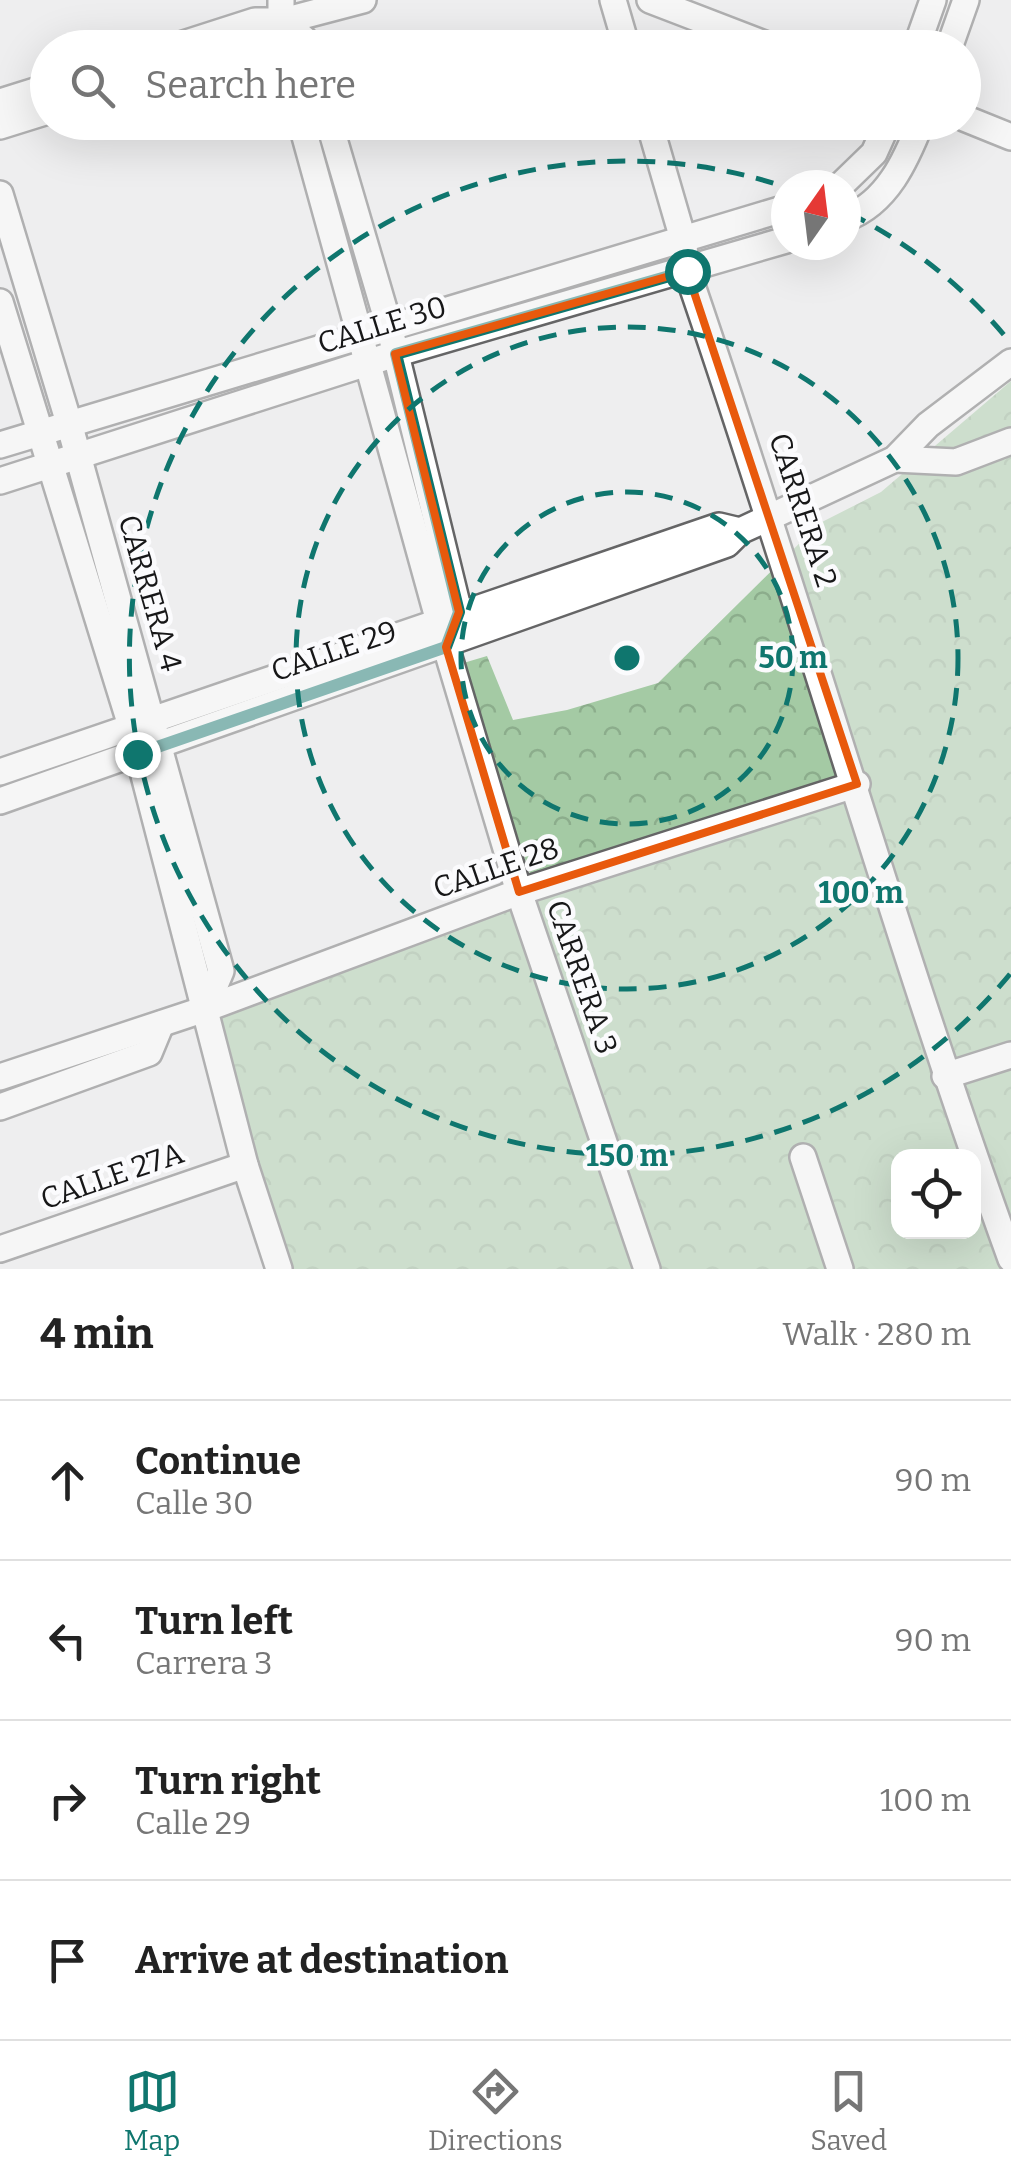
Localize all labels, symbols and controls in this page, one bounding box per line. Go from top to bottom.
search box [30,30,981,140]
icon: search [65,58,120,113]
text: Search here [145,62,356,108]
north arrow [771,170,861,260]
route start [665,249,711,295]
street label: CALLE 30 [313,288,451,362]
street label: CARRERA 2 [761,428,845,592]
street label: CARRERA 4 [111,511,190,676]
street label: CALLE 29 [267,613,401,689]
centre of rings [609,640,645,676]
text: 50 m [758,640,828,676]
route end [115,732,161,778]
street label: CALLE 28 [428,830,564,906]
text: 100 m [818,875,904,911]
street label: CARRERA 3 [539,895,625,1059]
street label: CALLE 27A [36,1135,189,1217]
text: 150 m [586,1138,669,1174]
map controls [891,1149,981,1239]
button: locate [891,1149,981,1239]
text: 4 min [40,1309,154,1359]
text: Walk · 280 m [782,1315,971,1353]
text: Continue [135,1438,301,1484]
icon: ahead [40,1453,95,1508]
text: 90 m [895,1461,971,1499]
text: Calle 30 [135,1484,254,1522]
text: Turn left [135,1598,293,1644]
icon: left [40,1613,95,1668]
text: 90 m [895,1621,971,1659]
text: Carrera 3 [135,1644,272,1682]
text: Turn right [135,1758,321,1804]
icon: right [40,1773,95,1828]
text: 100 m [880,1781,971,1819]
text: Calle 29 [135,1804,251,1842]
icon: arrive [40,1933,95,1988]
text: Arrive at destination [135,1937,508,1983]
tab: Map [124,2064,180,2157]
tab: Directions [428,2064,563,2157]
tab: Saved [810,2064,887,2157]

